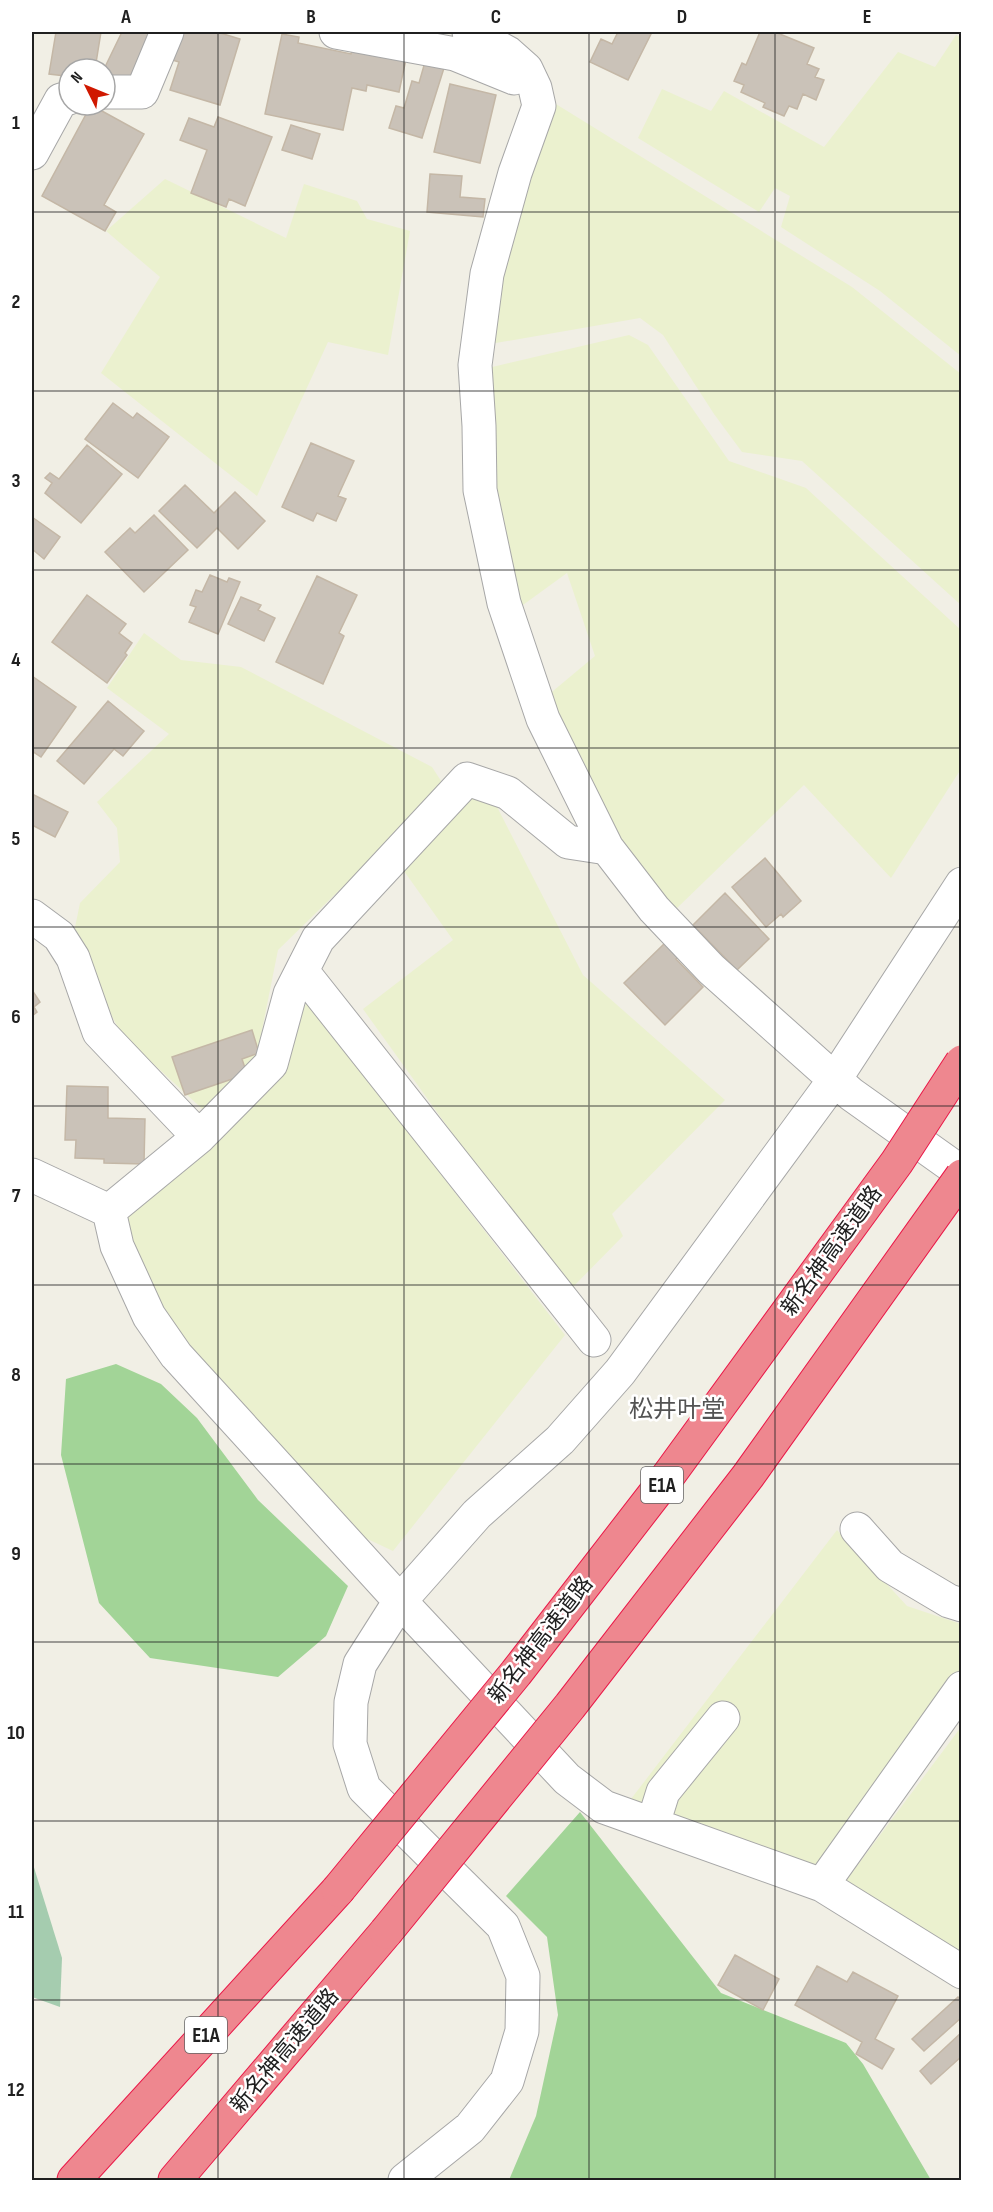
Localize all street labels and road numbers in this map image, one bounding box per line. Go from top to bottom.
street label: 新名神高速道路 [776,1181,888,1321]
road number: E1A [641,1467,683,1503]
street label: 新名神高速道路 [483,1571,599,1709]
street label: 新名神高速道路 [225,1983,345,2119]
road number: E1A [185,2017,227,2053]

